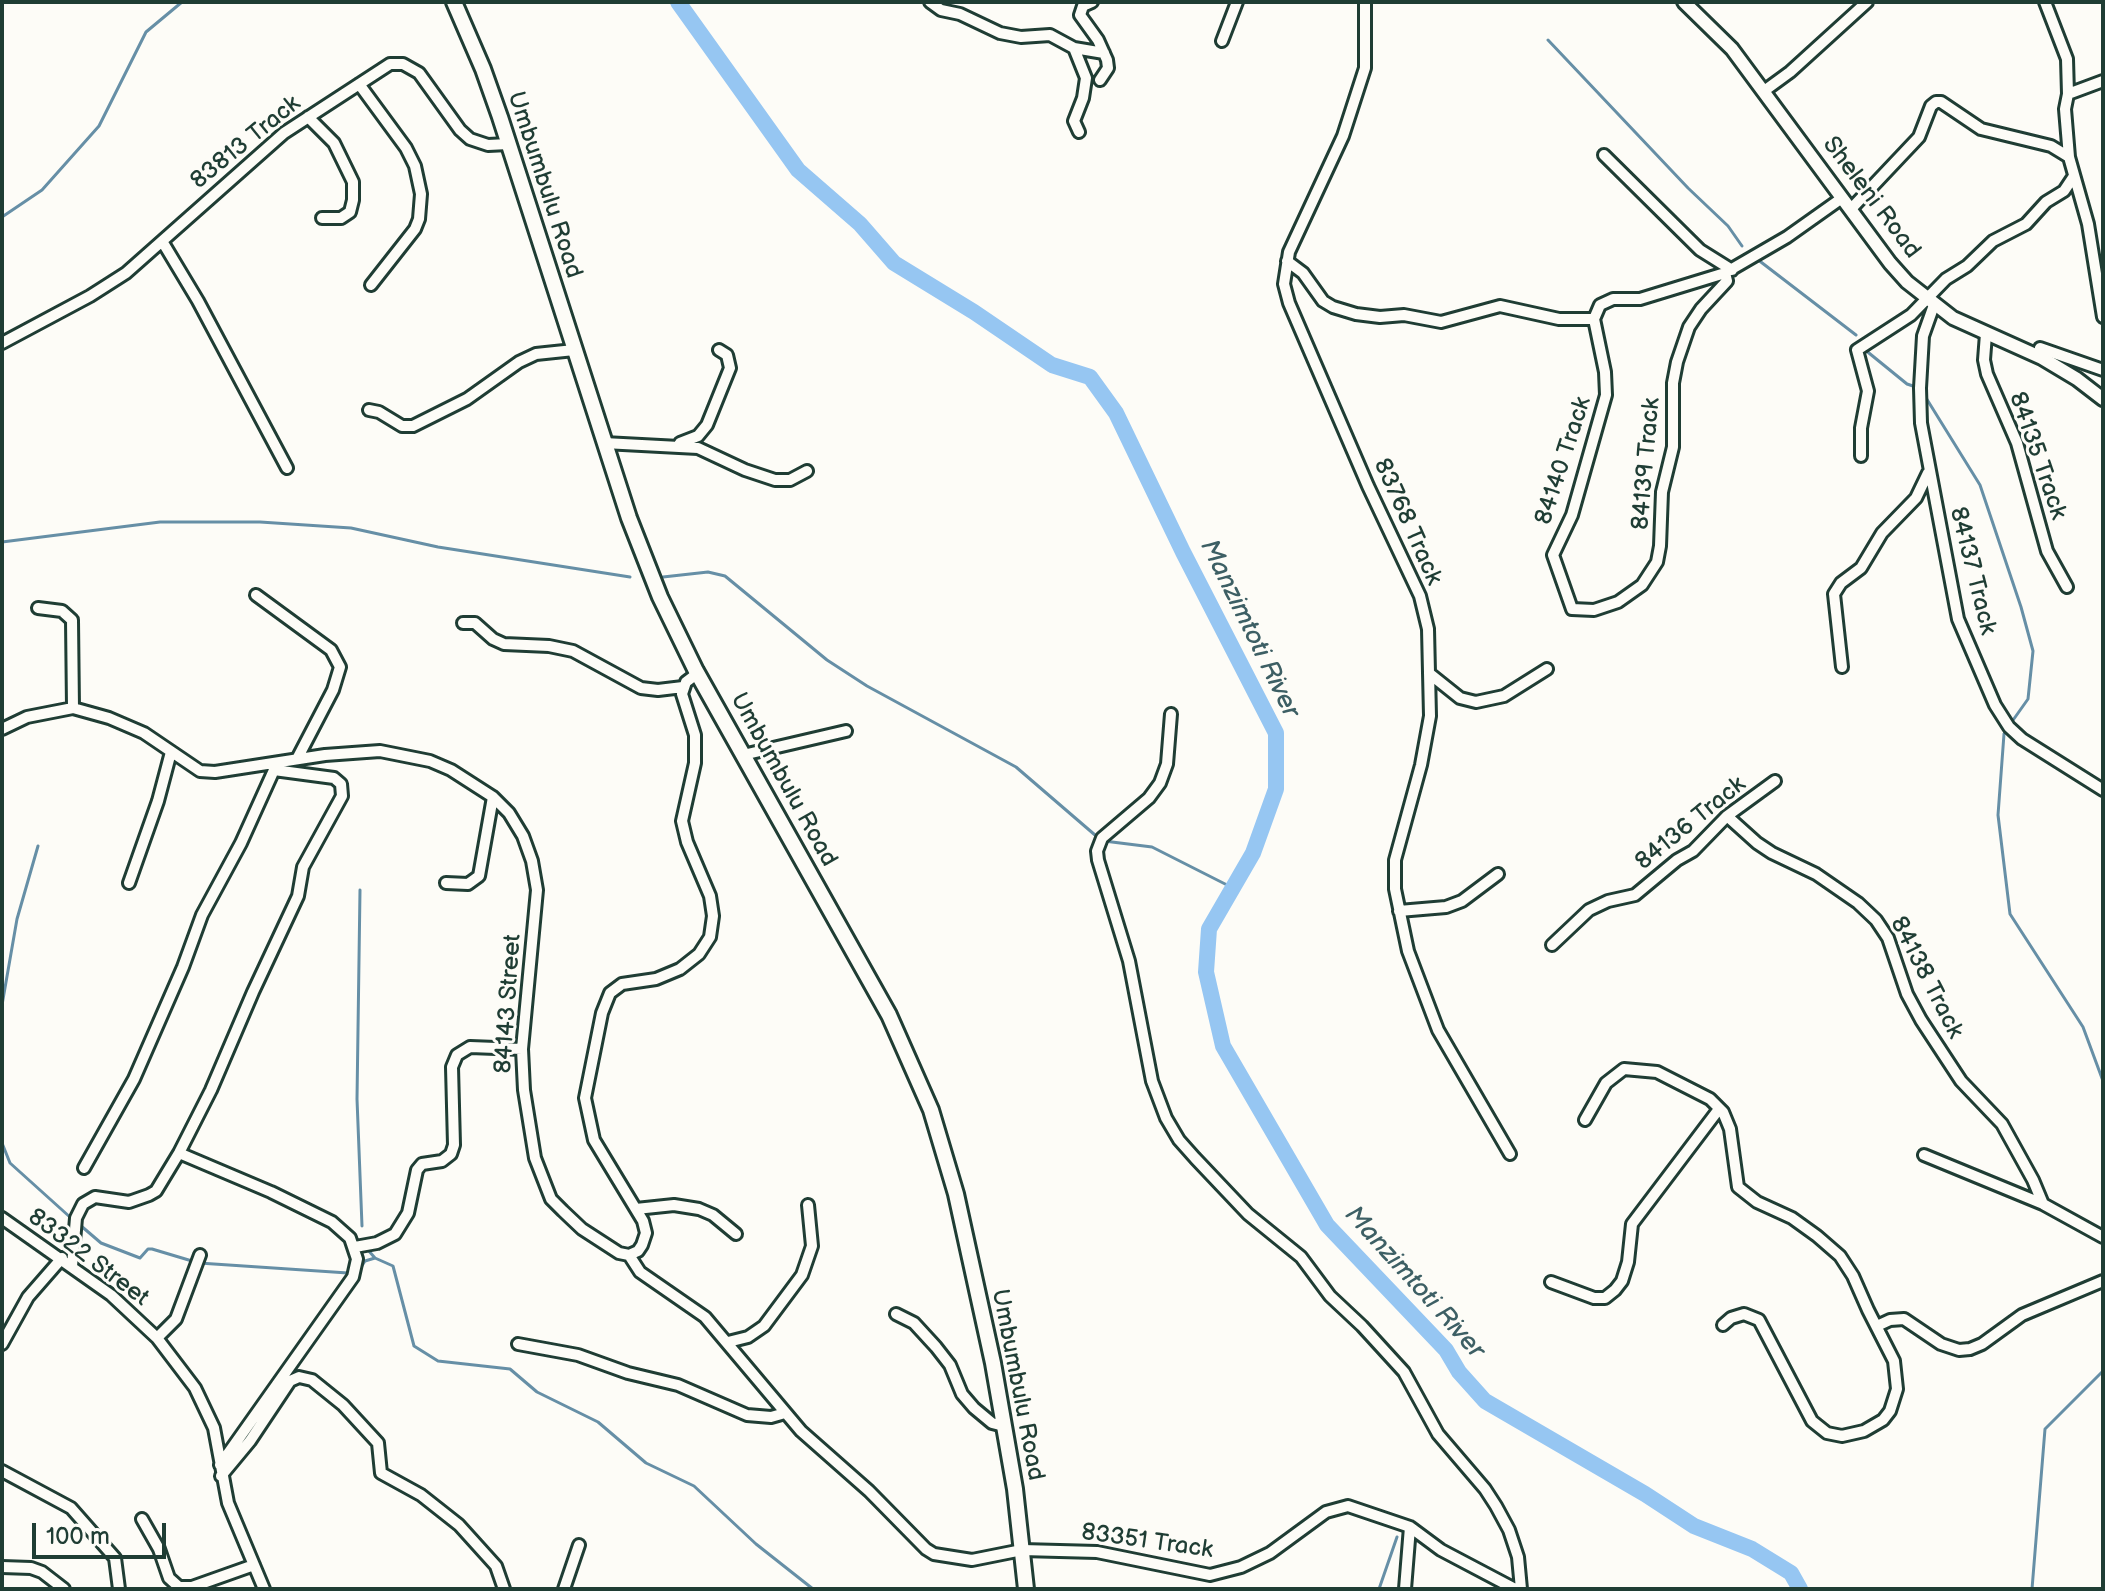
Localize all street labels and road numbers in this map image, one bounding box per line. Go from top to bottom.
street label: Umbumbulu Road [500,88,588,282]
street label: 83813 Track [185,90,307,196]
street label: Sheleni Road [1816,131,1926,265]
street label: 84135 Track [2002,389,2072,523]
street label: 84140 Track [1530,393,1598,529]
street label: 84139 Track [1627,397,1667,531]
street label: 83768 Track [1366,454,1448,590]
street label: 84137 Track [1942,504,2002,638]
street label: Umbumbulu Road [723,688,843,872]
street label: 84136 Track [1630,771,1752,877]
street label: 84138 Track [1883,912,1969,1044]
street label: 84143 Street [490,933,528,1075]
street label: 83322 Street [22,1203,154,1313]
street label: Umbumbulu Road [984,1287,1050,1483]
street label: 83351 Track [1079,1519,1215,1565]

